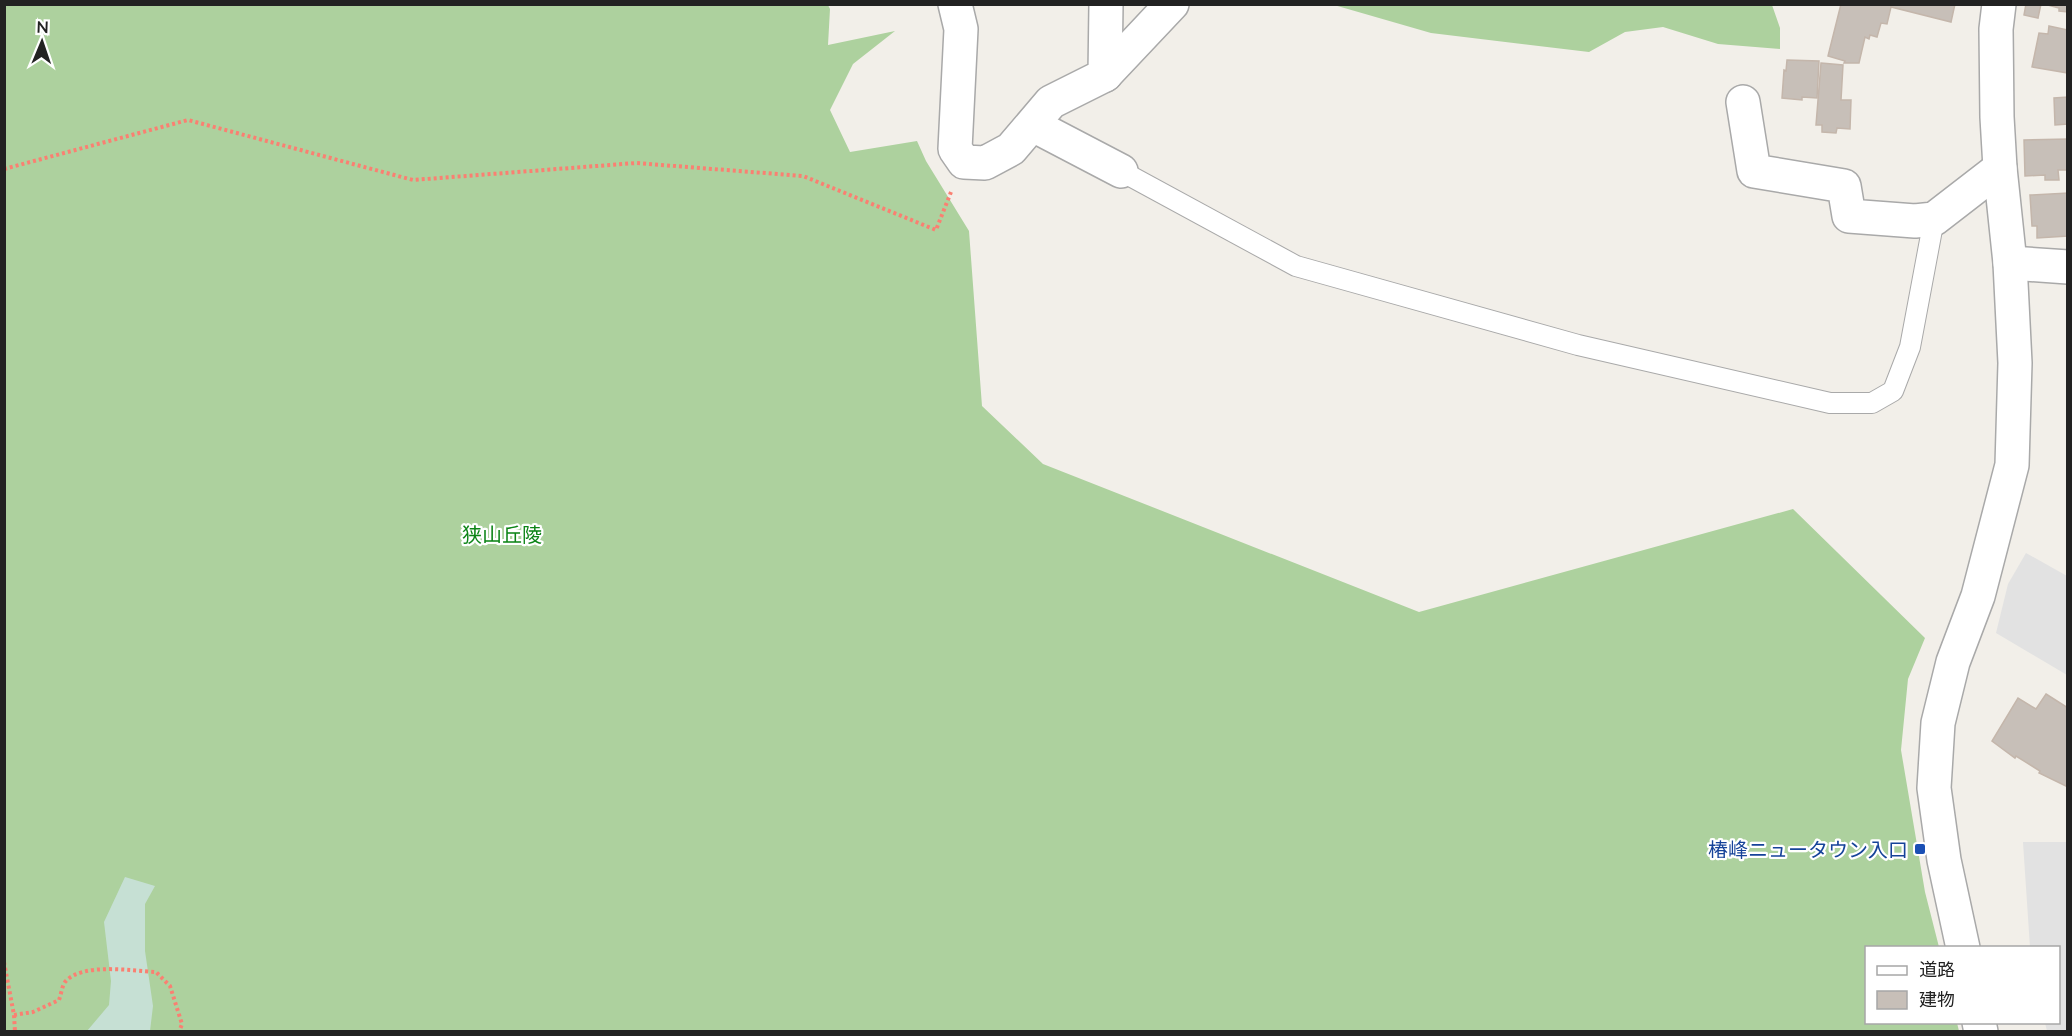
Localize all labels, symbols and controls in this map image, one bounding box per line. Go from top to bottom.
north arrow [12,12,72,72]
text: N [36,17,49,36]
park label: 狭山丘陵 [462,522,542,546]
place label: 椿峰ニュータウン入口 [1708,837,1908,861]
marker: 椿峰ニュータウン入口 [1913,842,1927,856]
legend [1865,946,2060,1024]
text: 道路 [1919,958,1955,980]
text: 建物 [1919,988,1955,1010]

